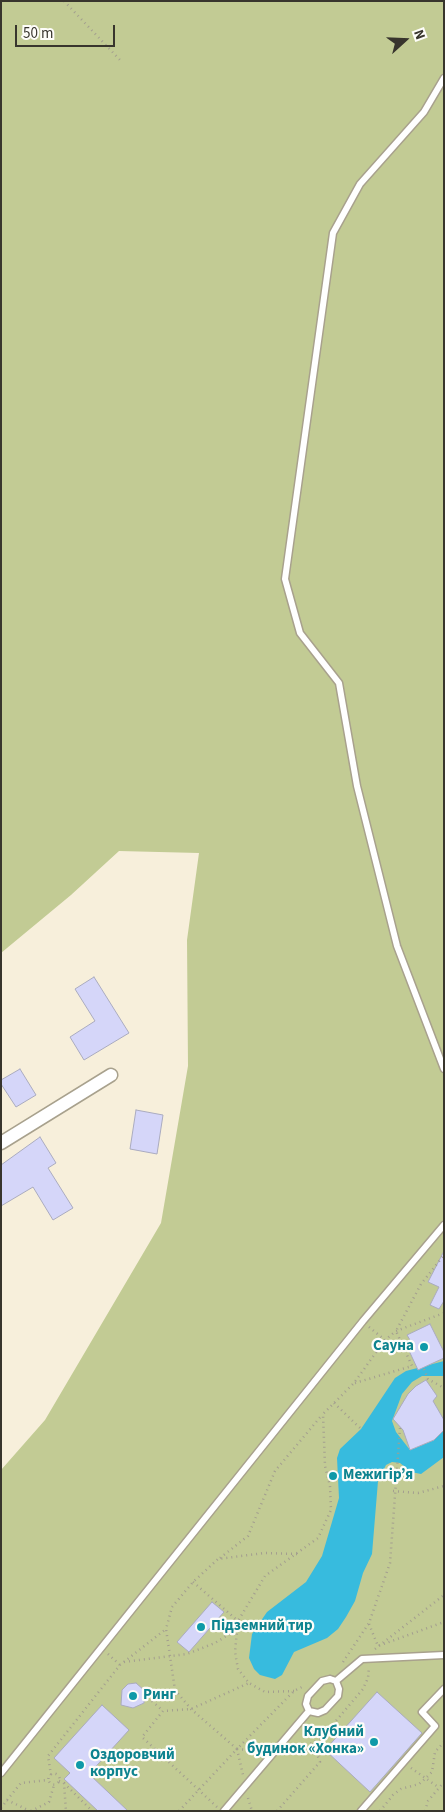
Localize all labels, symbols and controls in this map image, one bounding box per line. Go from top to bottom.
scale bar [18,15,118,47]
north arrow [380,15,430,65]
text: 50 m [23,23,53,44]
text: N [408,27,430,43]
place label: Сауна [373,1338,414,1356]
marker: Сауна [418,1341,430,1353]
place label: Межигір’я [343,1467,413,1485]
marker: Межигір’я [327,1470,339,1482]
place label: Підземний тир [211,1618,313,1636]
marker: Підземний тир [195,1621,207,1633]
place label: Ринг [143,1687,176,1705]
marker: Ринг [127,1690,139,1702]
place label: Клубний будинок «Хонка» [247,1724,364,1759]
marker: Клубний будинок «Хонка» [368,1736,380,1748]
place label: Оздоровчий корпус [90,1747,175,1782]
marker: Оздоровчий корпус [74,1759,86,1771]

